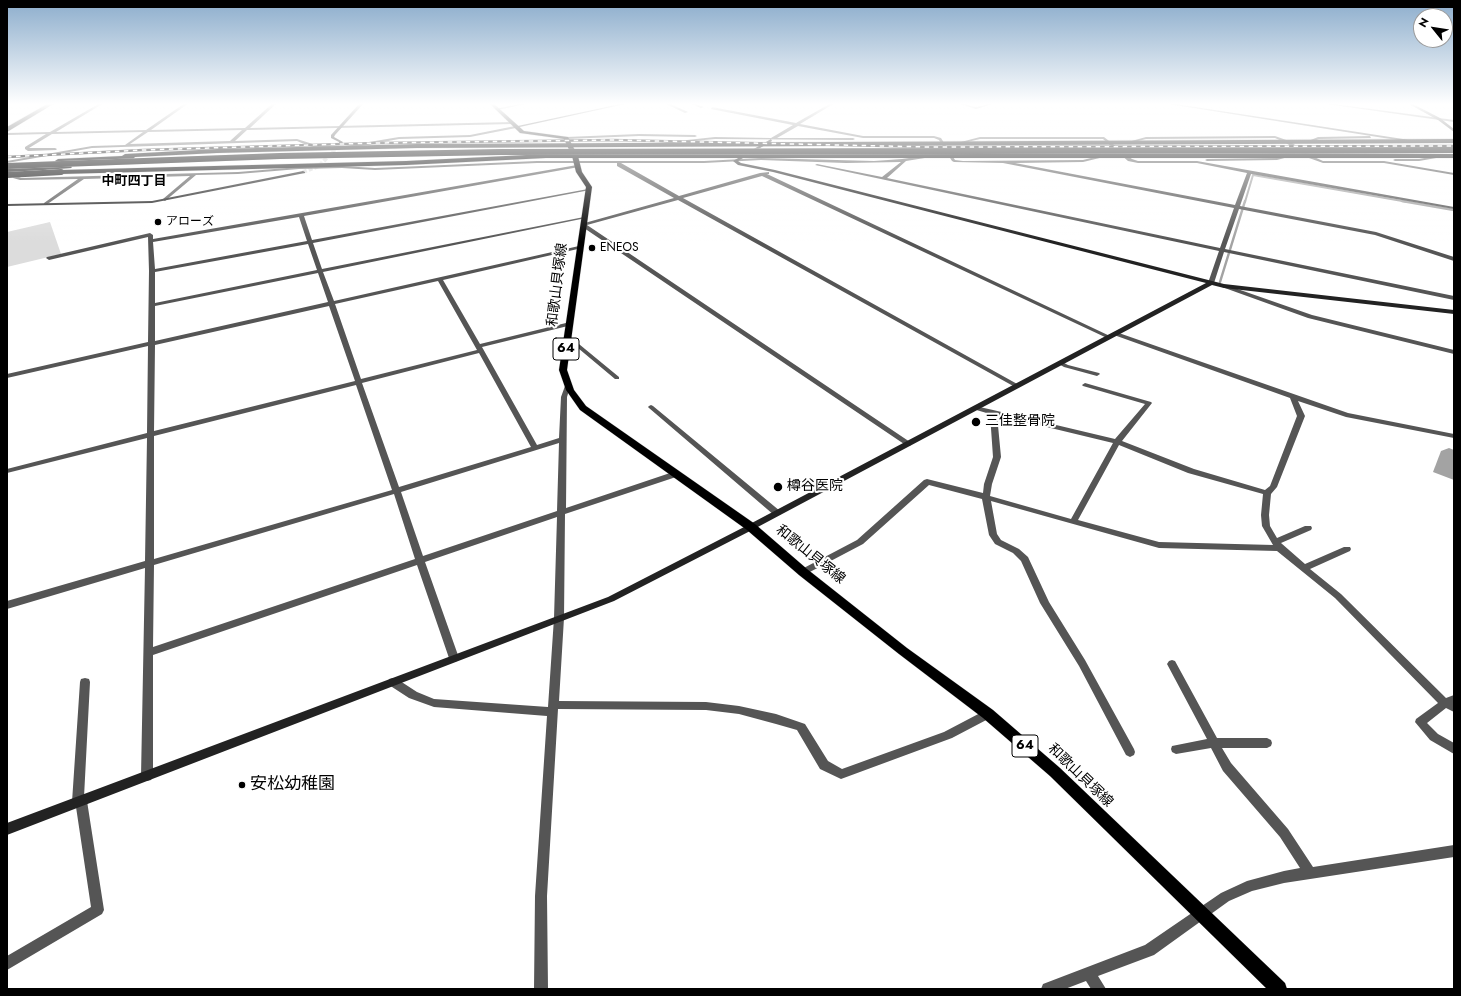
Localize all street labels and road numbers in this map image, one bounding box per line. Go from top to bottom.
street label: 和歌山貝塚線 [545,242,571,328]
road number: 64 [553,338,579,360]
street label: 和歌山貝塚線 [772,522,848,588]
road number: 64 [1012,735,1038,757]
street label: 和歌山貝塚線 [1044,741,1116,811]

